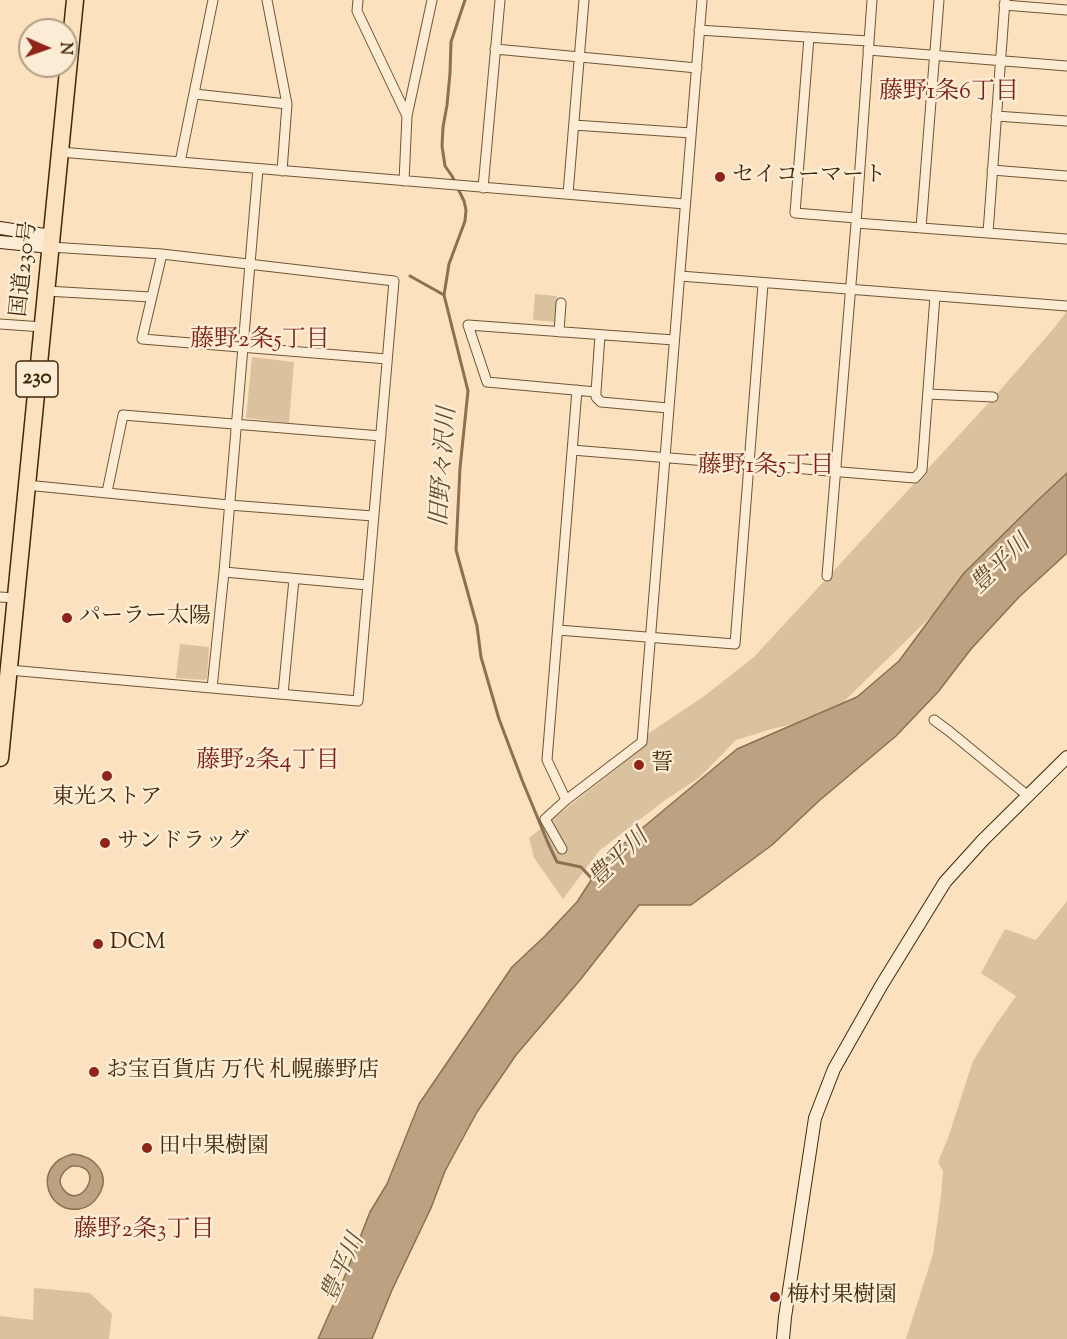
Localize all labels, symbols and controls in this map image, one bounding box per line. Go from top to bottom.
north arrow [18,18,78,78]
text: N [53,42,76,55]
district label: 藤野1条6丁目 [879,80,1019,108]
place label: セイコーマート [732,164,886,190]
marker: セイコーマート [713,170,727,184]
street label: 国道230号 [8,220,44,318]
district label: 藤野2条5丁目 [190,328,330,356]
road number: 230 [16,361,58,397]
water label: 旧野々沢川 [427,406,465,528]
district label: 藤野1条5丁目 [698,454,834,482]
water label: 豊平川 [966,531,1038,601]
place label: パーラー太陽 [79,605,211,631]
marker: パーラー太陽 [60,611,74,625]
district label: 藤野2条4丁目 [196,749,340,777]
place label: 誓 [651,752,673,778]
marker: 誓 [632,758,646,772]
marker: 東光ストア [100,769,114,783]
place label: 東光ストア [52,786,162,812]
water label: 豊平川 [584,825,656,895]
place label: サンドラッグ [117,830,249,856]
marker: サンドラッグ [98,836,112,850]
place label: DCM [110,931,165,957]
marker: DCM [91,937,105,951]
place label: お宝百貨店 万代 札幌藤野店 [106,1059,379,1085]
marker: お宝百貨店 万代 札幌藤野店 [87,1065,101,1079]
place label: 田中果樹園 [159,1135,269,1161]
marker: 田中果樹園 [140,1141,154,1155]
district label: 藤野2条3丁目 [74,1218,214,1246]
water label: 豊平川 [317,1230,373,1308]
place label: 梅村果樹園 [787,1284,897,1310]
marker: 梅村果樹園 [768,1290,782,1304]

